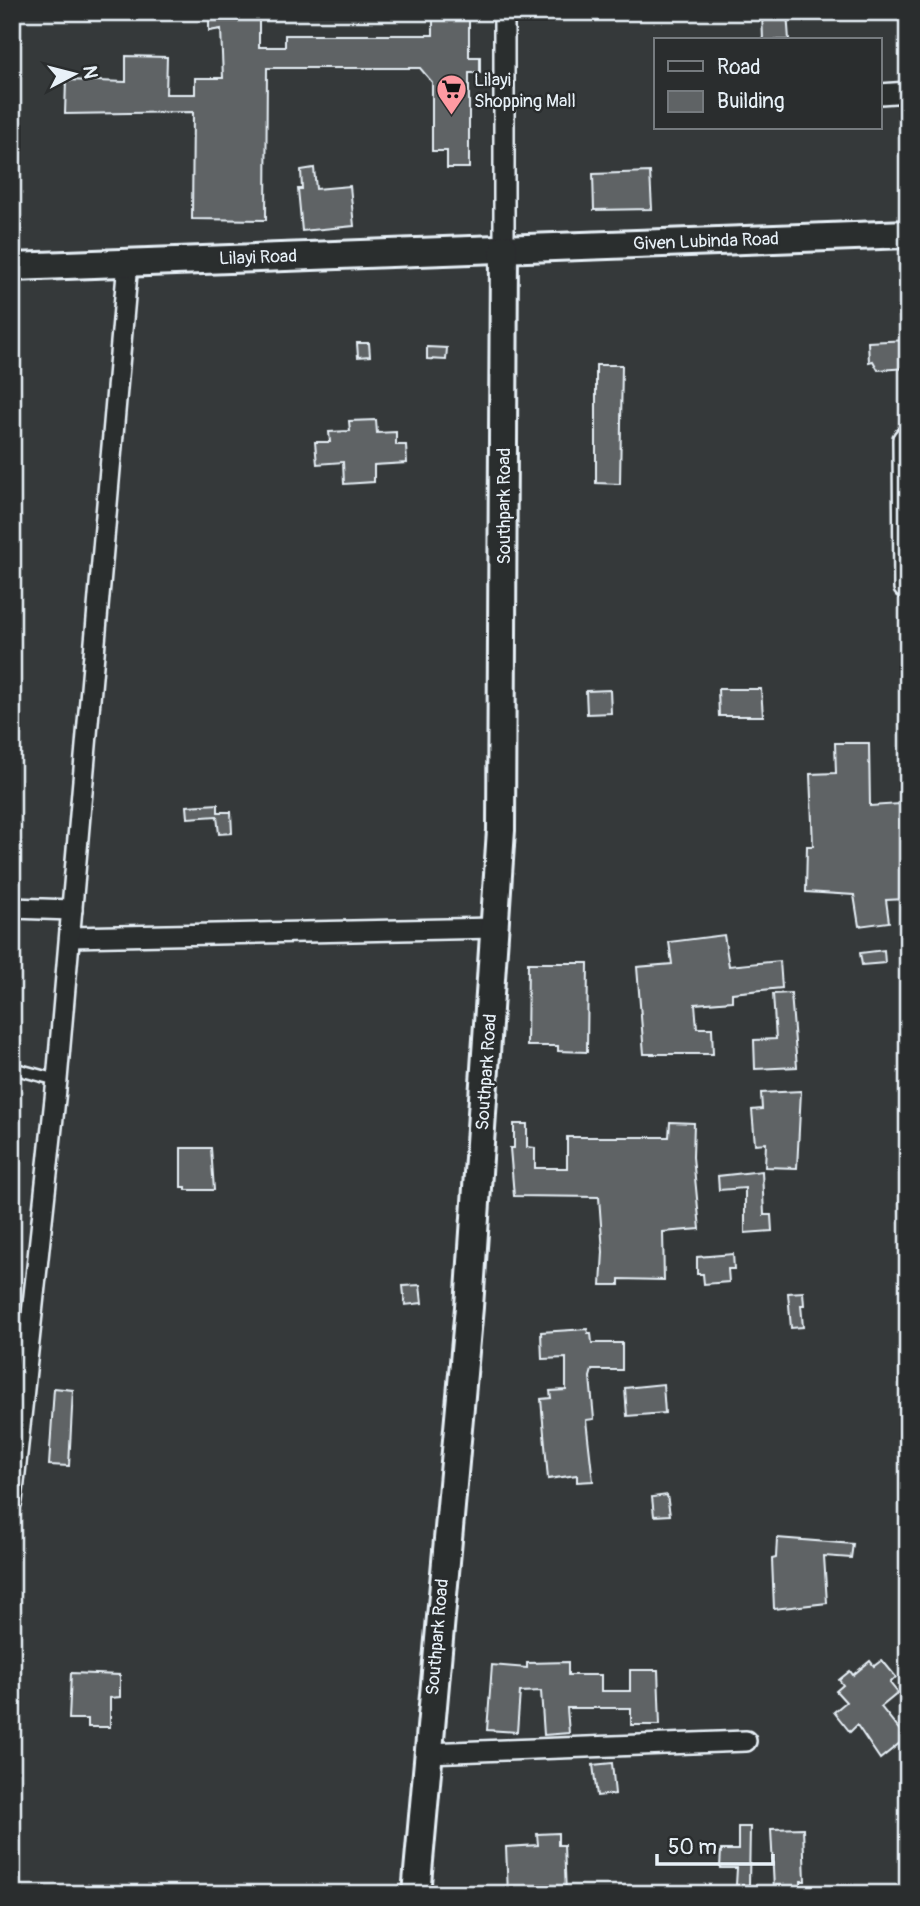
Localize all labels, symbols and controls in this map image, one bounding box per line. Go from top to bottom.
north arrow [38,38,108,108]
legend [654,38,881,130]
text: Road [717,54,761,81]
text: N [77,64,103,80]
place label: Lilayi Shopping Mall [474,69,576,113]
supermarket icon: Lilayi Shopping Mall [434,73,468,117]
text: Building [717,88,784,115]
street label: Given Lubinda Road [633,227,779,256]
street label: Lilayi Road [219,245,297,270]
street label: Southpark Road [493,448,516,564]
street label: Southpark Road [471,1013,502,1131]
street label: Southpark Road [421,1578,454,1696]
scale bar [657,1822,773,1866]
text: 50 m [668,1834,717,1861]

